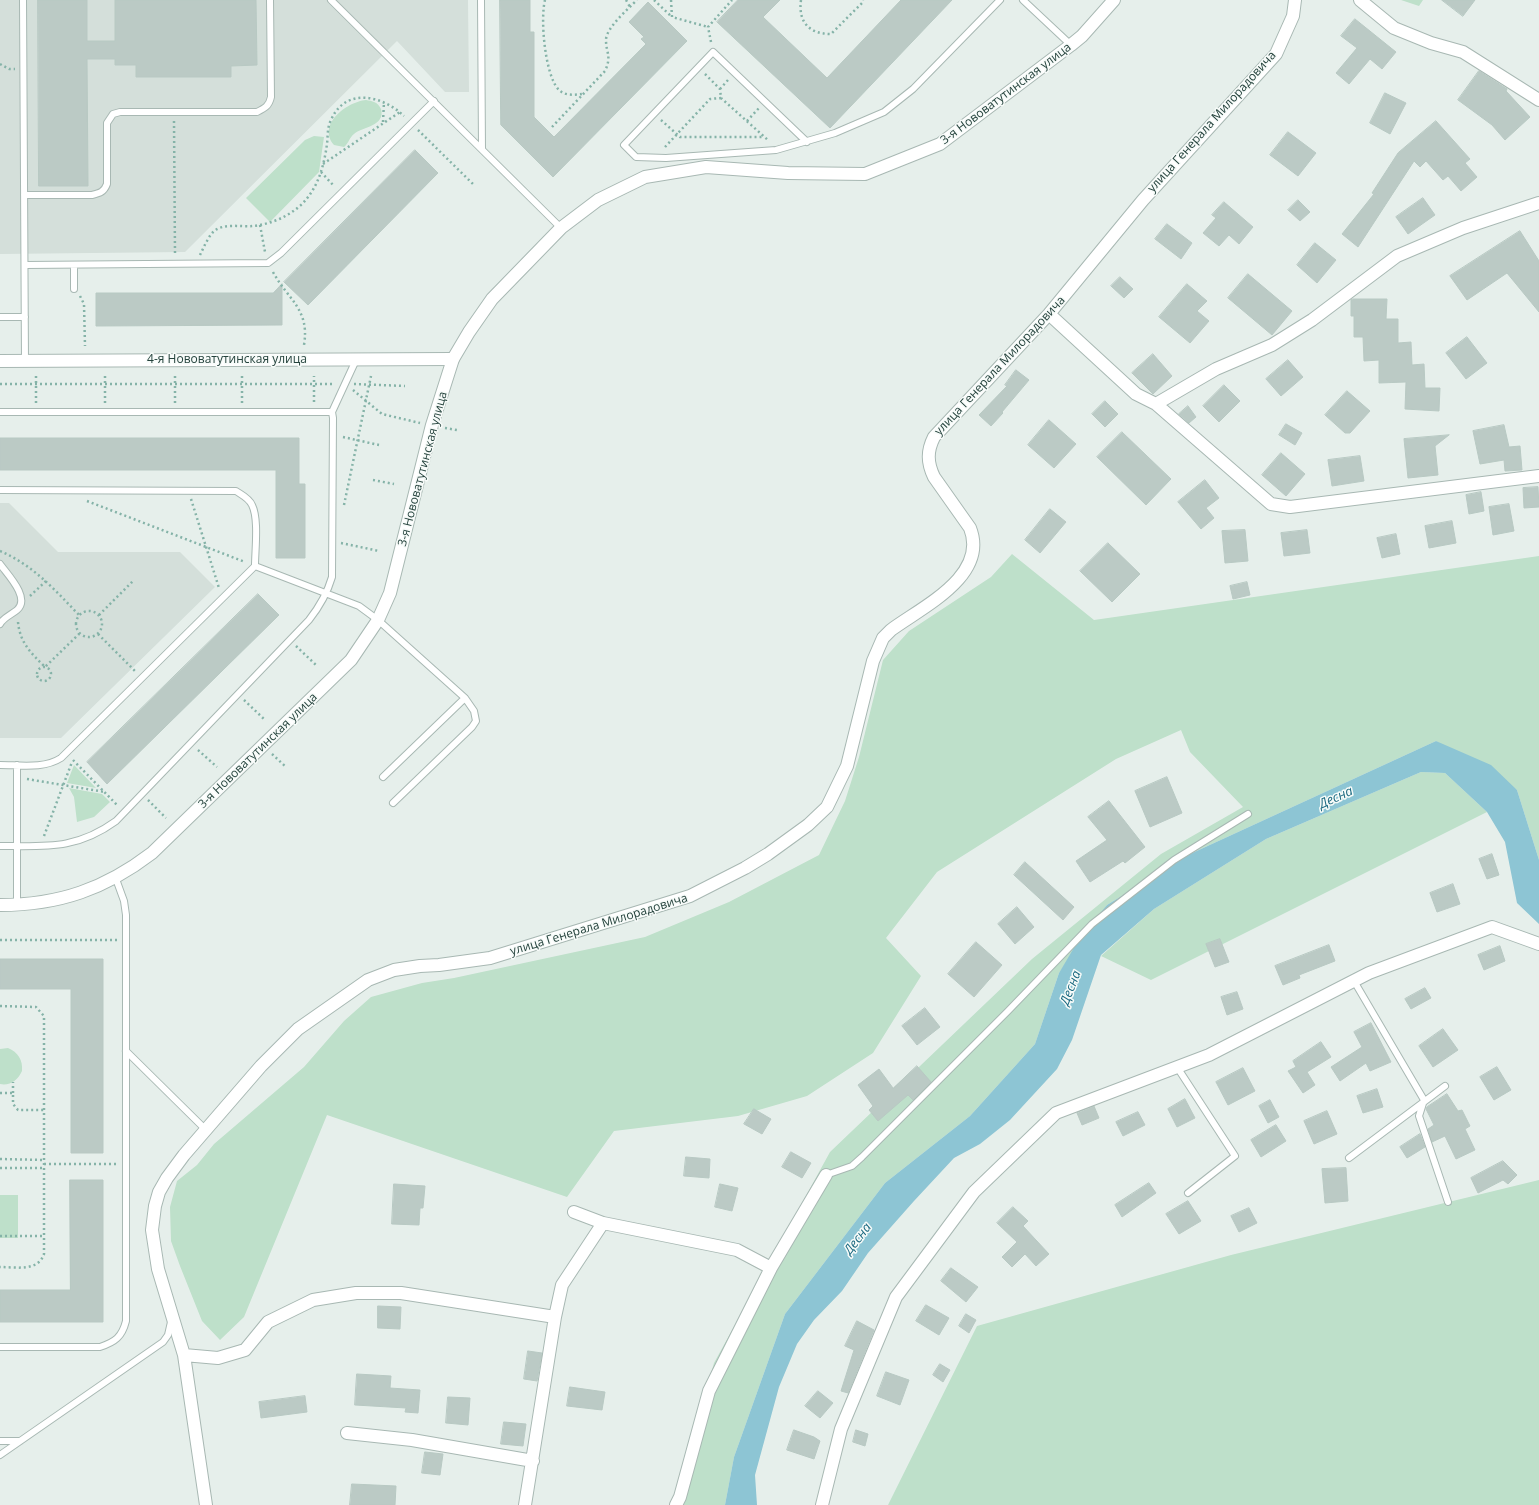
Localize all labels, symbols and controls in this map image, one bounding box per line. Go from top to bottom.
street label: 3-я Нововатутинская улица [938,40,1074,148]
street label: улица Генерала Милорадовича [1145,48,1279,196]
street label: улица Генерала Милорадовича [932,293,1068,439]
street label: 4-я Нововатутинская улица [147,353,307,367]
street label: 3-я Нововатутинская улица [395,390,451,548]
street label: 3-я Нововатутинская улица [196,690,320,812]
water label: Десна [1317,784,1355,812]
street label: улица Генерала Милорадовича [508,891,690,959]
water label: Десна [1057,969,1085,1007]
water label: Десна [841,1220,875,1258]

